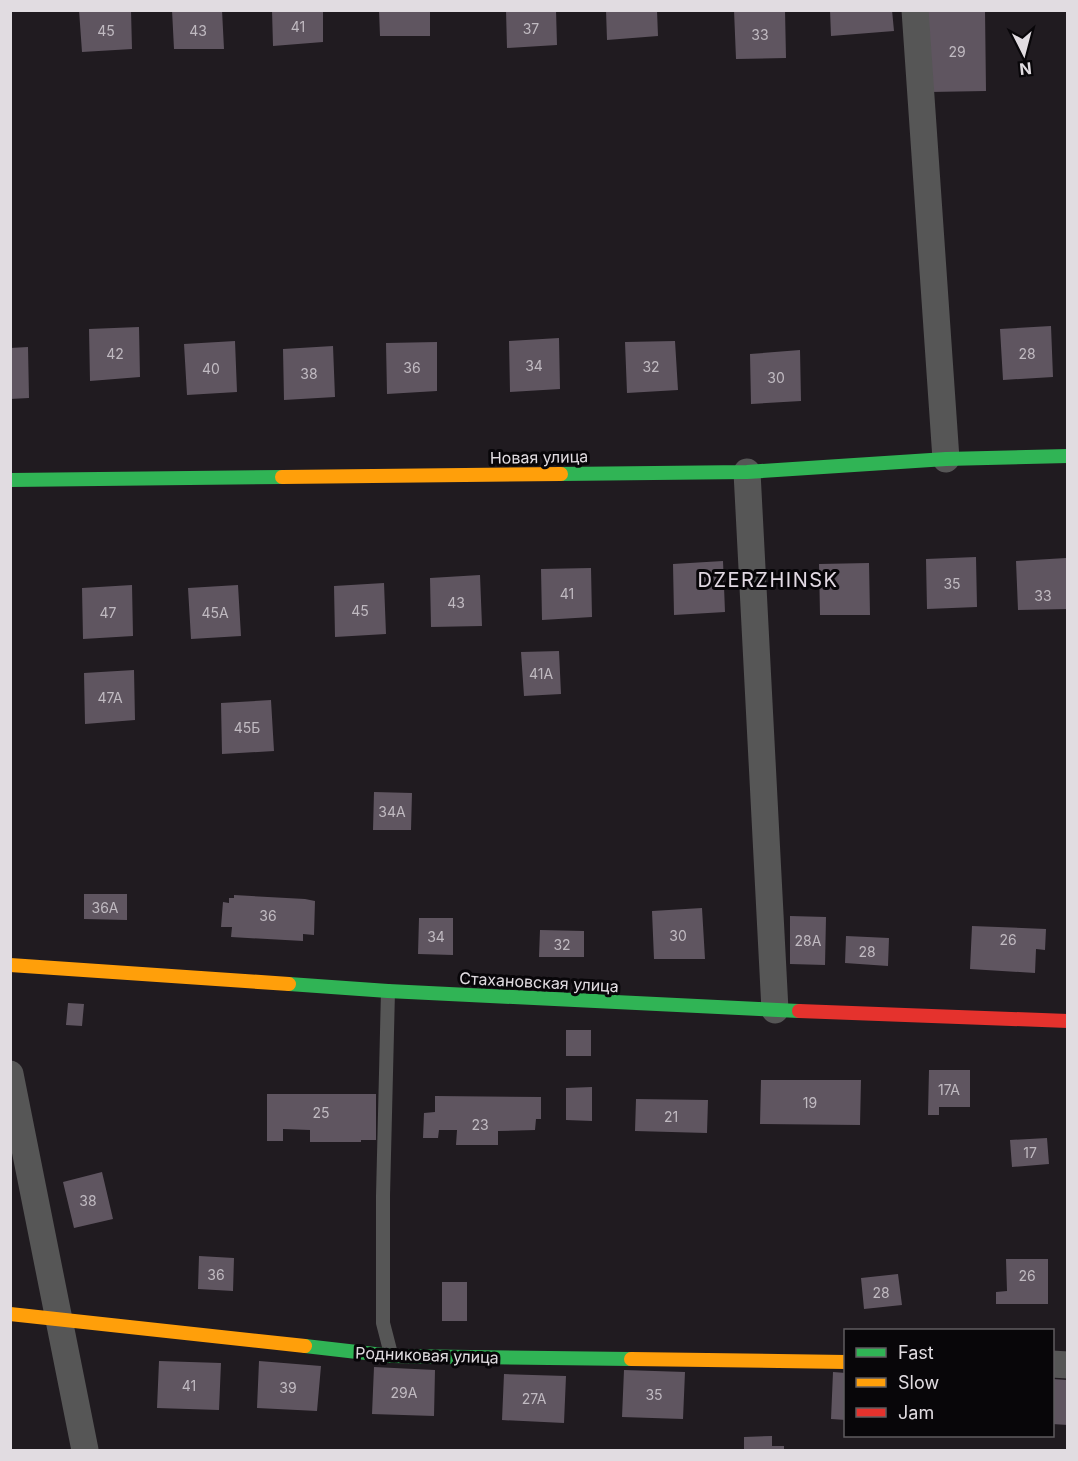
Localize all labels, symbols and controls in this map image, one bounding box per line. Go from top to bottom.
house number: 41 [291,18,305,35]
house number: 37 [523,20,539,37]
house number: 45 [97,22,115,39]
house number: 43 [189,22,207,39]
north arrow [994,24,1054,84]
house number: 33 [751,26,769,43]
house number: 29 [948,43,966,60]
text: N [1018,58,1033,80]
house number: 42 [106,345,124,362]
house number: 28 [1018,345,1036,362]
house number: 34 [525,357,543,374]
house number: 32 [642,358,660,375]
house number: 36 [403,359,421,376]
house number: 40 [202,360,220,377]
house number: 38 [300,365,318,382]
house number: 30 [767,369,785,386]
street label: Новая улица [490,446,588,468]
district label: DZERZHINSK [697,568,839,592]
house number: 35 [943,575,961,592]
house number: 41 [560,585,574,602]
house number: 33 [1034,587,1052,604]
house number: 43 [447,594,465,611]
house number: 45 [351,602,369,619]
house number: 47 [100,604,117,621]
house number: 45А [201,604,229,621]
house number: 41А [529,665,553,682]
house number: 47А [97,689,123,706]
house number: 45Б [234,719,260,736]
house number: 34А [378,803,406,820]
house number: 36А [92,899,119,916]
house number: 36 [259,907,277,924]
house number: 30 [669,927,687,944]
house number: 34 [427,928,445,945]
house number: 26 [999,931,1017,948]
house number: 28А [795,932,822,949]
house number: 32 [553,936,571,953]
house number: 28 [858,943,876,960]
street label: Стахановская улица [459,968,619,996]
house number: 17А [938,1081,960,1098]
house number: 19 [803,1094,817,1111]
house number: 25 [312,1104,330,1121]
house number: 21 [664,1108,678,1125]
house number: 23 [471,1116,489,1133]
house number: 17 [1023,1144,1037,1161]
house number: 38 [79,1192,97,1209]
house number: 36 [207,1266,225,1283]
house number: 26 [1018,1267,1036,1284]
house number: 28 [872,1284,890,1301]
legend [844,1329,1054,1437]
text: Fast [898,1342,934,1363]
street label: Родниковая улица [355,1343,499,1367]
text: Slow [898,1372,939,1393]
house number: 41 [182,1377,196,1394]
house number: 39 [279,1379,297,1396]
house number: 29А [391,1384,418,1401]
house number: 35 [645,1386,663,1403]
house number: 27А [522,1390,547,1407]
text: Jam [898,1402,934,1423]

